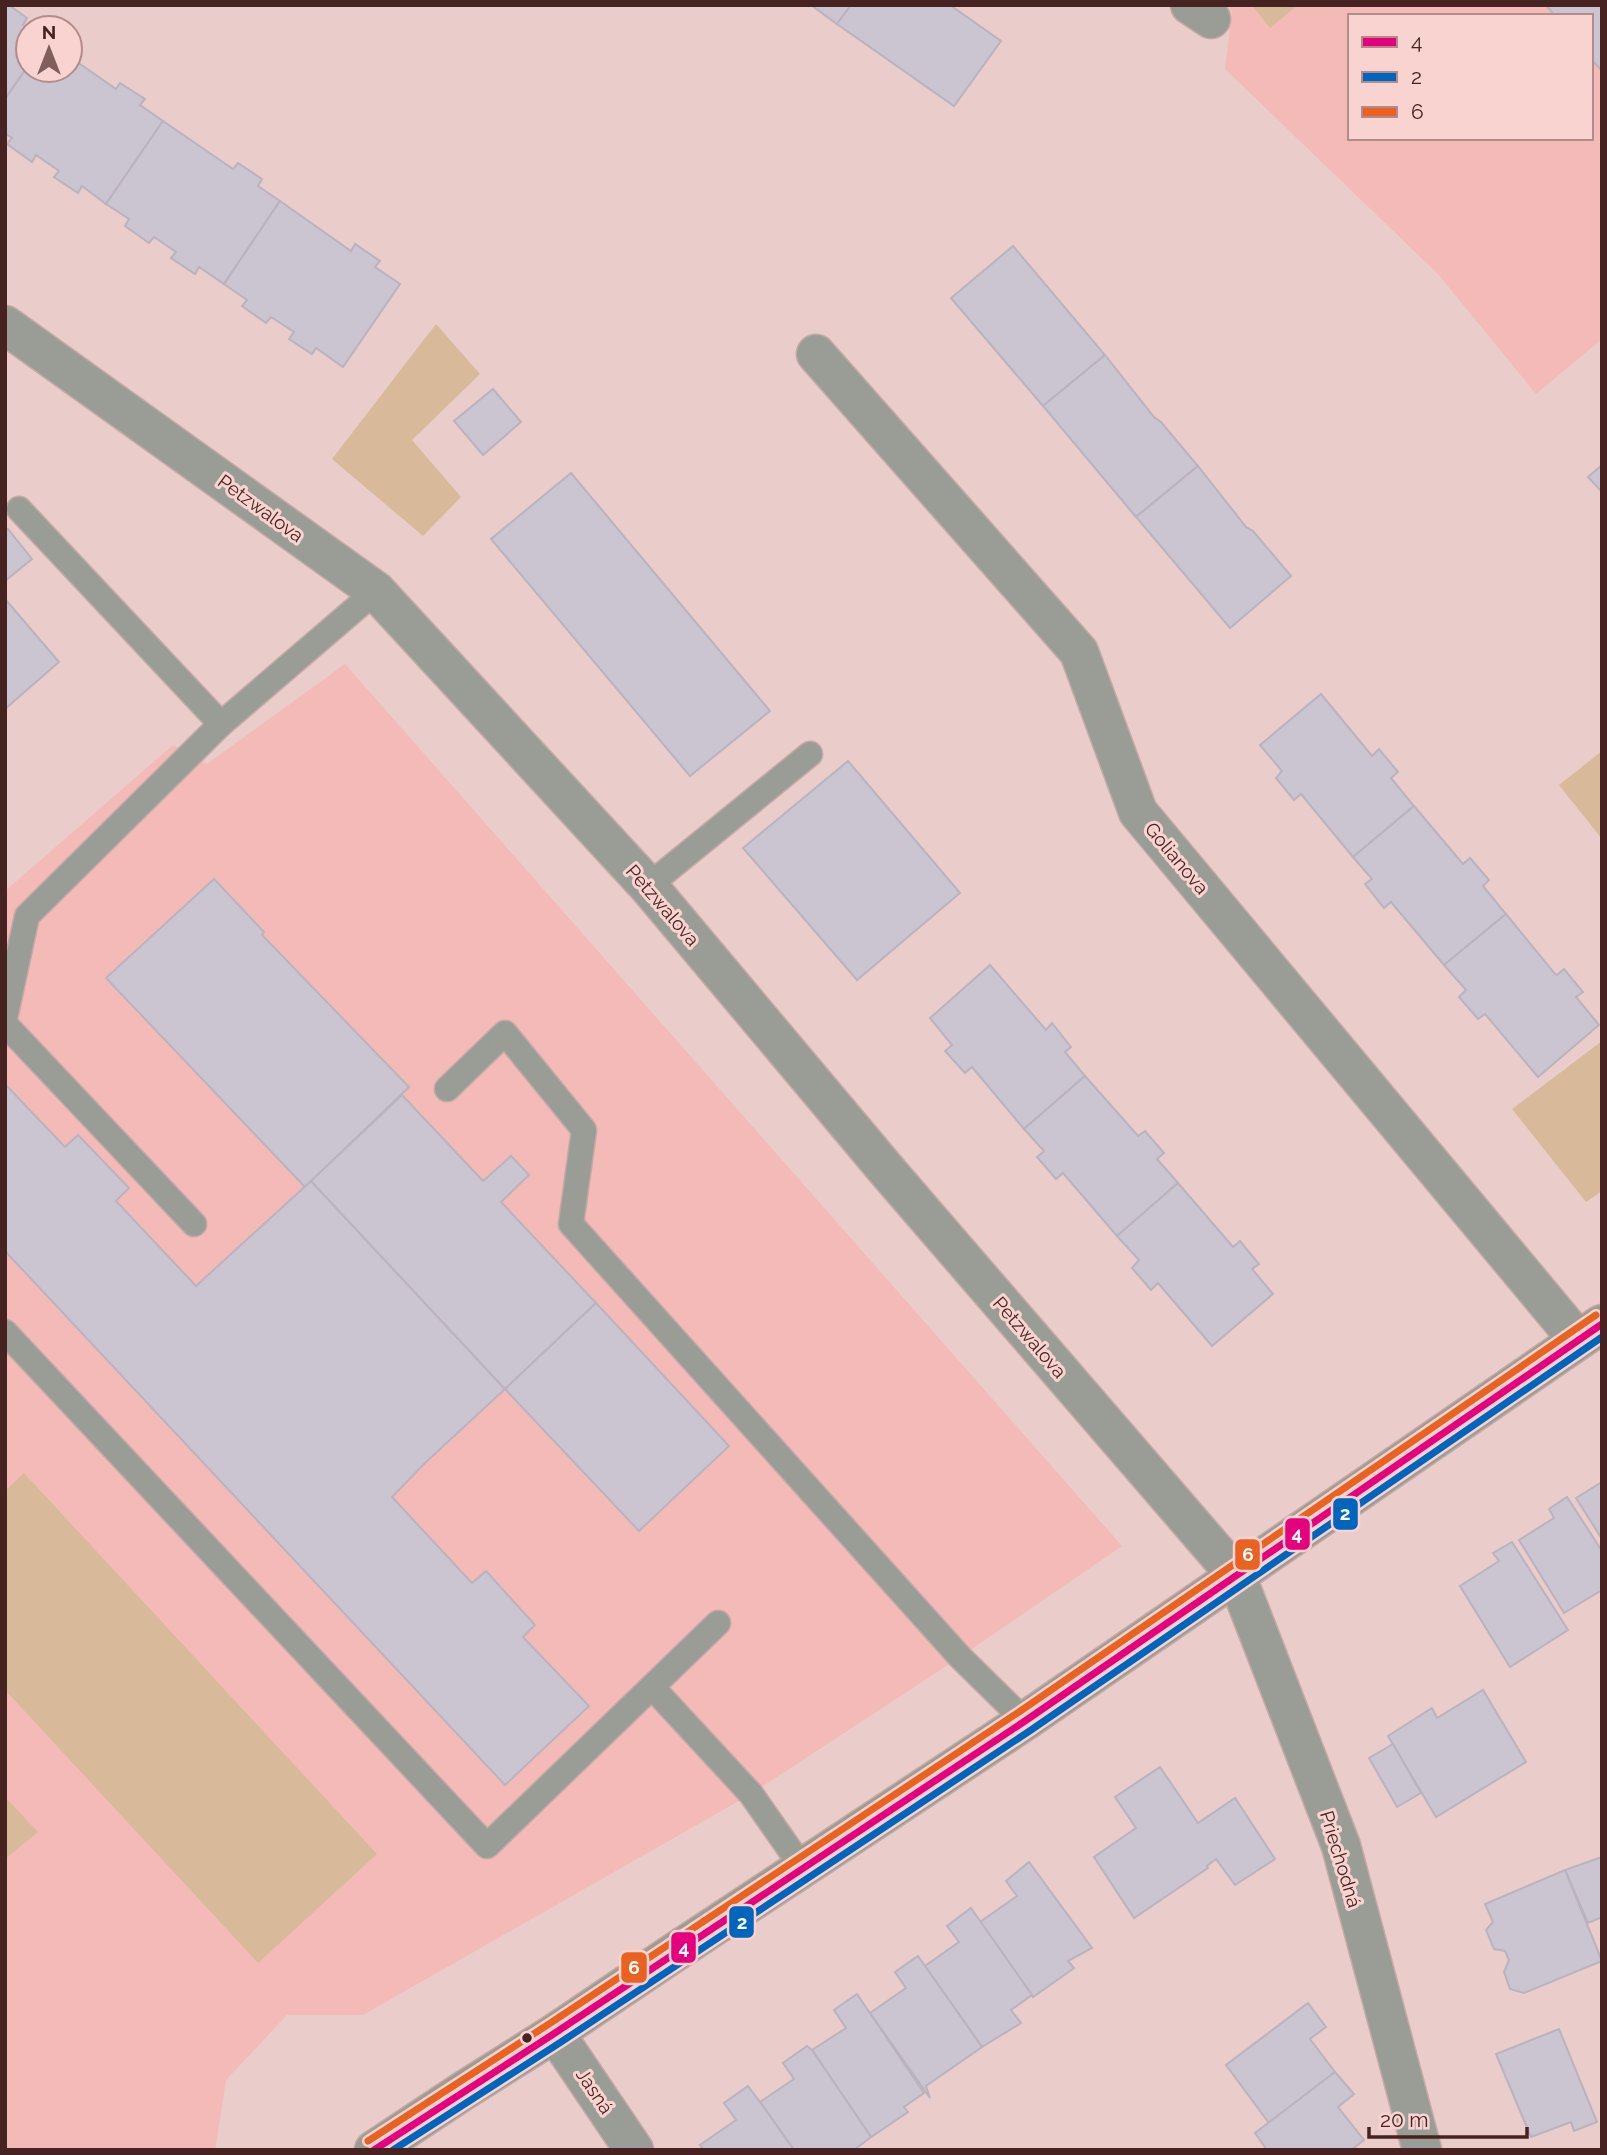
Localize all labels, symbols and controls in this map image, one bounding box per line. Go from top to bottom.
north arrow [14,14,84,84]
legend [1348,14,1593,140]
text: N [42,21,56,43]
text: 4 [1411,29,1422,54]
text: 2 [1411,64,1422,89]
text: 6 [1411,99,1424,124]
street label: Petzwalova [214,470,308,546]
street label: Golianova [1141,818,1213,898]
street label: Petzwalova [622,860,704,950]
street label: Petzwalova [989,1292,1071,1382]
line badge: 2 [1332,1497,1359,1531]
text: 2 [1340,1502,1350,1524]
line badge: 4 [1284,1517,1311,1551]
text: 4 [1292,1522,1303,1544]
line badge: 6 [1234,1538,1261,1571]
text: 6 [1242,1543,1254,1565]
street label: Priechodná [1316,1808,1366,1910]
line badge: 2 [728,1905,755,1939]
text: 2 [737,1911,747,1933]
line badge: 4 [670,1931,697,1964]
text: 4 [679,1936,690,1958]
line badge: 6 [620,1951,648,1984]
text: 6 [628,1956,640,1978]
unlabelled marker [520,2031,534,2045]
street label: Jasná [572,2064,618,2118]
scale bar [1369,2096,1526,2140]
text: 20 m [1380,2107,1428,2132]

